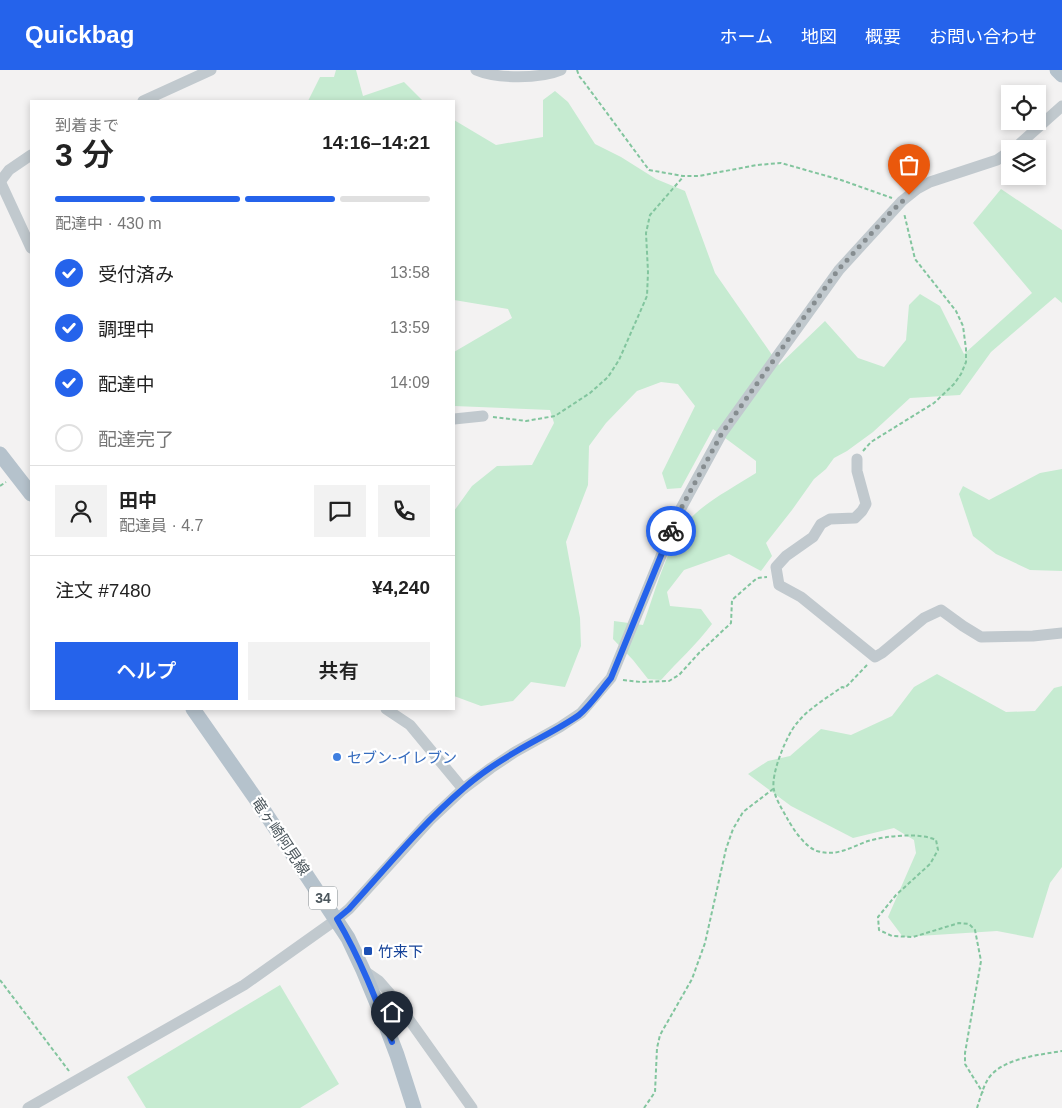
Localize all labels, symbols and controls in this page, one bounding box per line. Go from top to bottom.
text: Quickbag [25,21,134,48]
text: ホーム [720,27,773,47]
text: 地図 [801,27,837,47]
text: 概要 [865,27,901,47]
text: お問い合わせ [929,27,1037,47]
map controls [1001,85,1046,185]
button: locate [1001,85,1046,130]
text: 到着まで [55,117,119,134]
text: 14:16–14:21 [322,132,430,153]
text: 3 分 [55,137,114,173]
button: layers [1001,140,1046,185]
pin [888,144,930,195]
icon: bag [895,151,923,179]
text: 配達中 · 430 m [55,215,162,232]
icon: check [55,259,83,287]
text: 受付済み [98,264,174,285]
text: 13:58 [390,264,430,281]
icon: check [55,314,83,342]
text: 調理中 [98,319,155,340]
text: 13:59 [390,319,430,336]
icon: check [55,369,83,397]
text: 配達中 [98,374,155,395]
text: 14:09 [390,374,430,391]
text: 配達完了 [98,429,174,450]
button: person [55,485,107,537]
button: chat [314,485,366,537]
button: phone [378,485,430,537]
text: 田中 [119,490,157,511]
courier [646,506,696,556]
text: 配達員 · 4.7 [119,517,203,534]
icon: bike [657,517,685,545]
text: ¥4,240 [372,577,430,598]
text: 注文 #7480 [55,580,151,601]
button: ヘルプ [55,642,238,700]
button: 共有 [248,642,430,700]
place label: セブン-イレブン [347,749,457,766]
marker: セブン-イレブン [331,751,343,763]
street label: 竜ヶ崎阿見線 [249,794,313,878]
road number: 34 [309,886,337,910]
place label: 竹来下 [378,943,423,960]
marker: 竹来下 [362,945,374,957]
pin [371,991,413,1042]
icon: home [378,998,406,1026]

